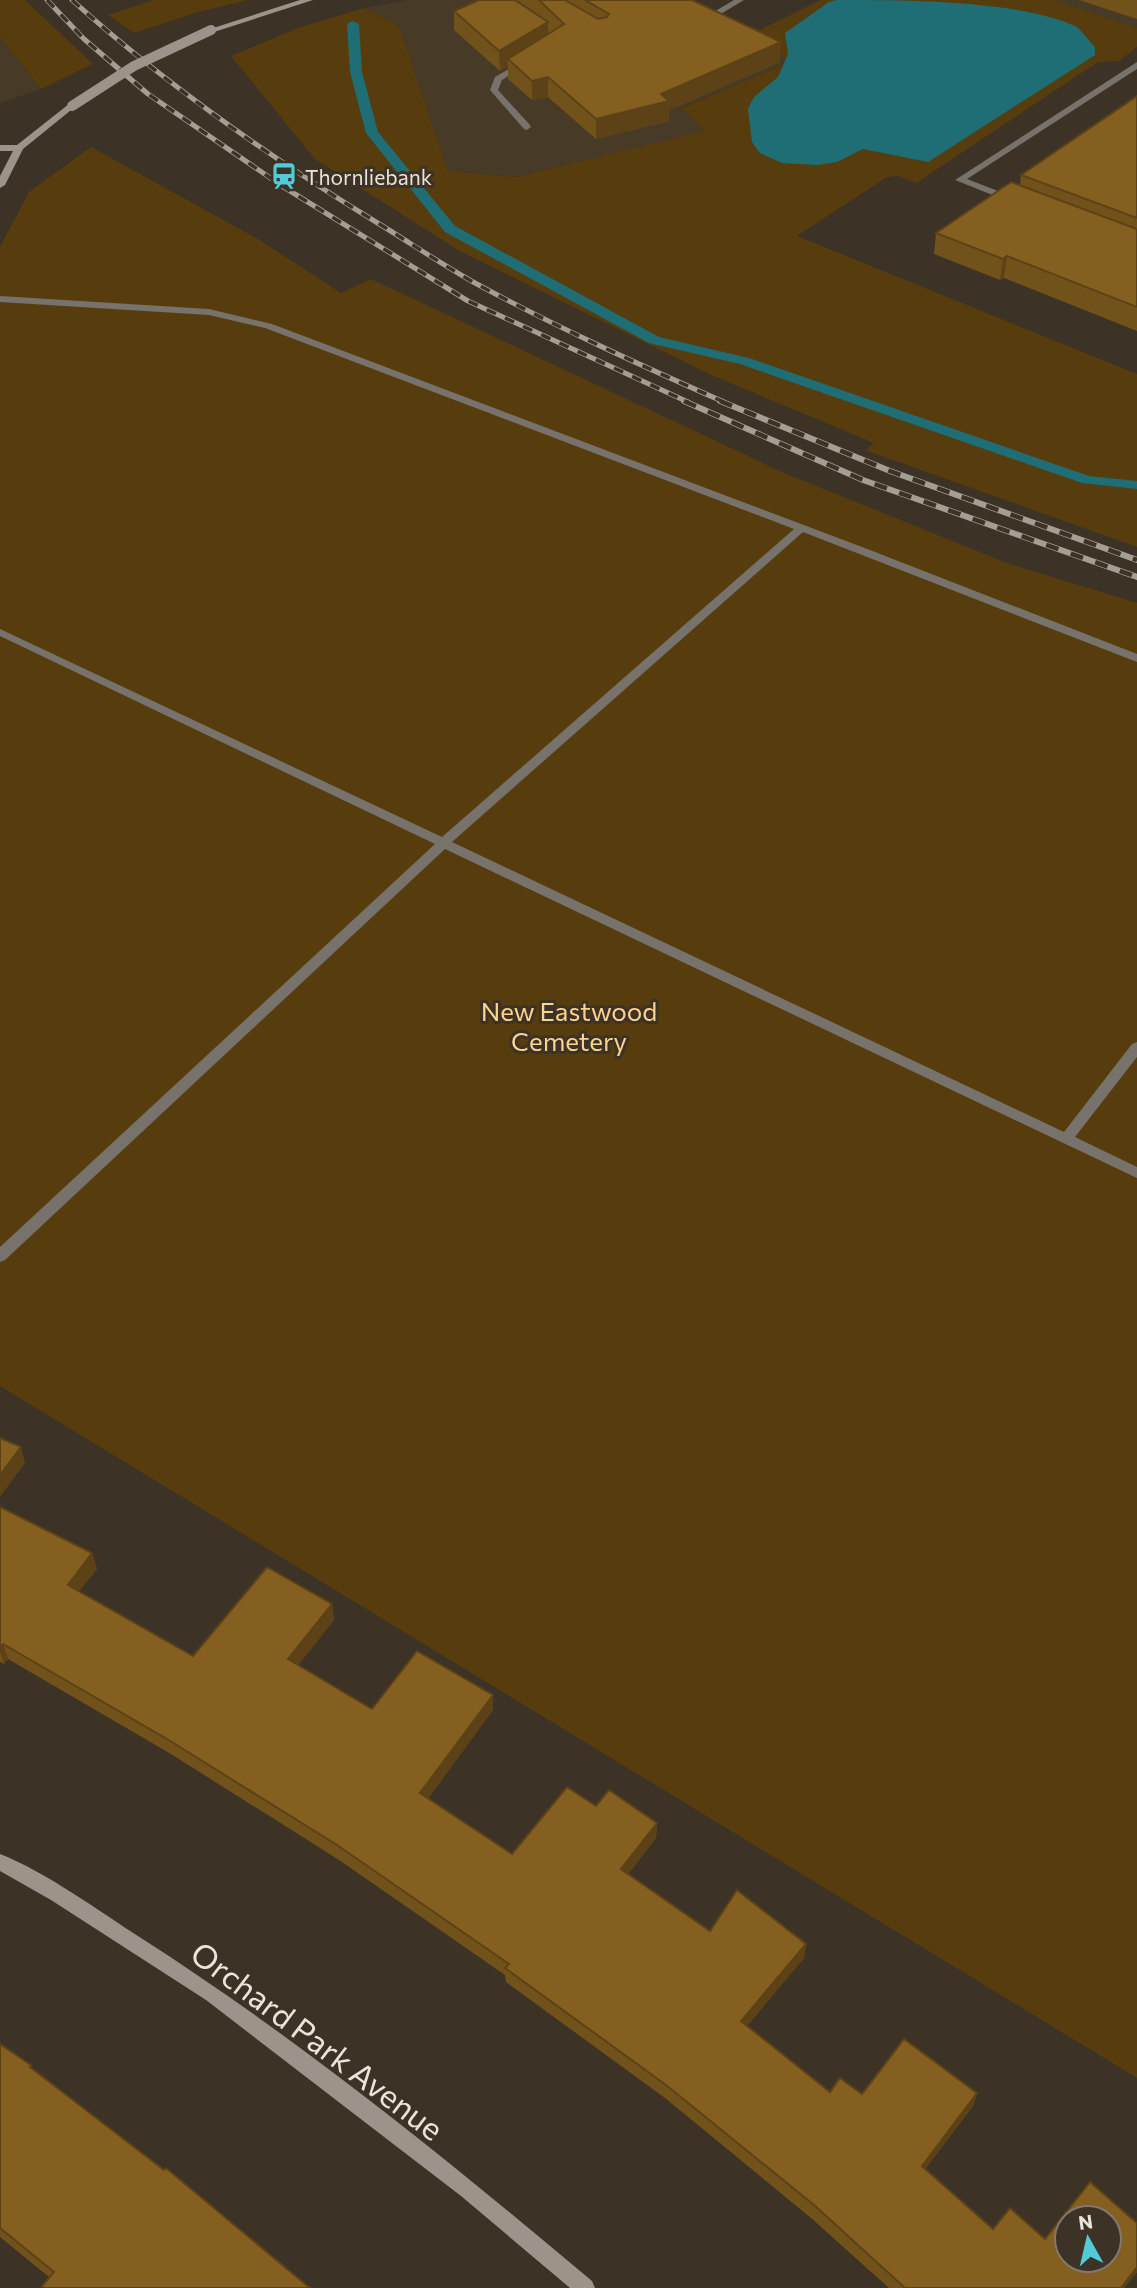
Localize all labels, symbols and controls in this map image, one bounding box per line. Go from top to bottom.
station icon: Thornliebank [269,161,299,191]
place label: Thornliebank [305,164,432,189]
park label: New Eastwood Cemetery [481,995,657,1056]
street label: Orchard Park Avenue [184,1932,452,2148]
north arrow [1053,2204,1123,2274]
text: N [1077,2209,1094,2234]

